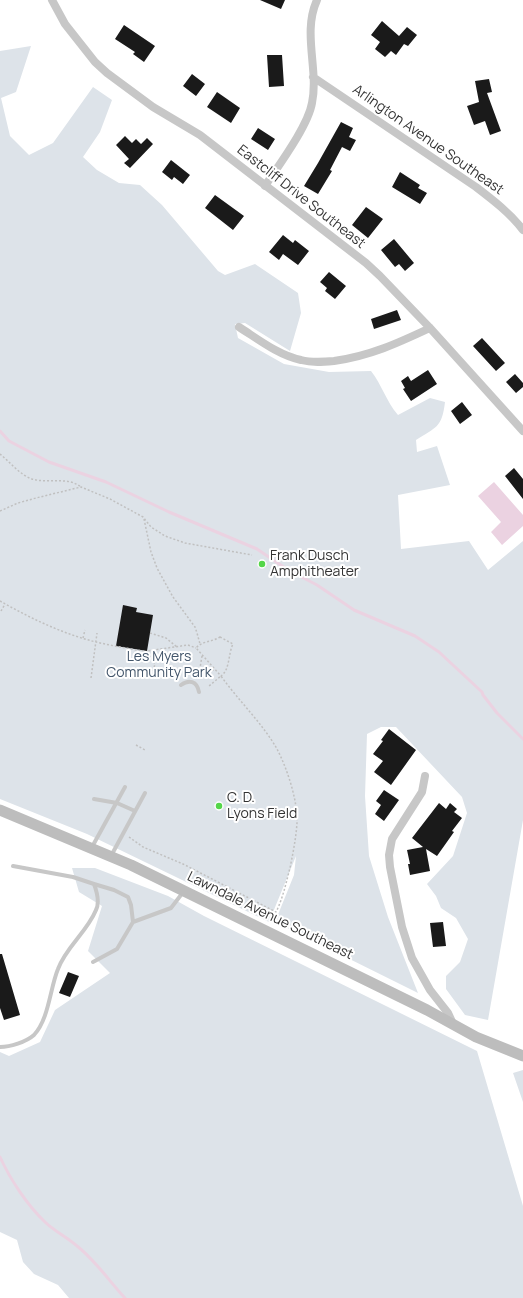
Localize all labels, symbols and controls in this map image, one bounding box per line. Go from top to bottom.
street label: Arlington Avenue Southeast [349,81,507,199]
street label: Eastcliff Drive Southeast [234,142,368,252]
place label: Frank Dusch Amphitheater [270,548,359,580]
marker: Frank Dusch Amphitheater [257,559,267,569]
park label: Les Myers Community Park [106,649,212,682]
place label: C. D. Lyons Field [227,790,297,822]
marker: C. D. Lyons Field [214,801,224,811]
street label: Lawndale Avenue Southeast [184,868,356,964]

